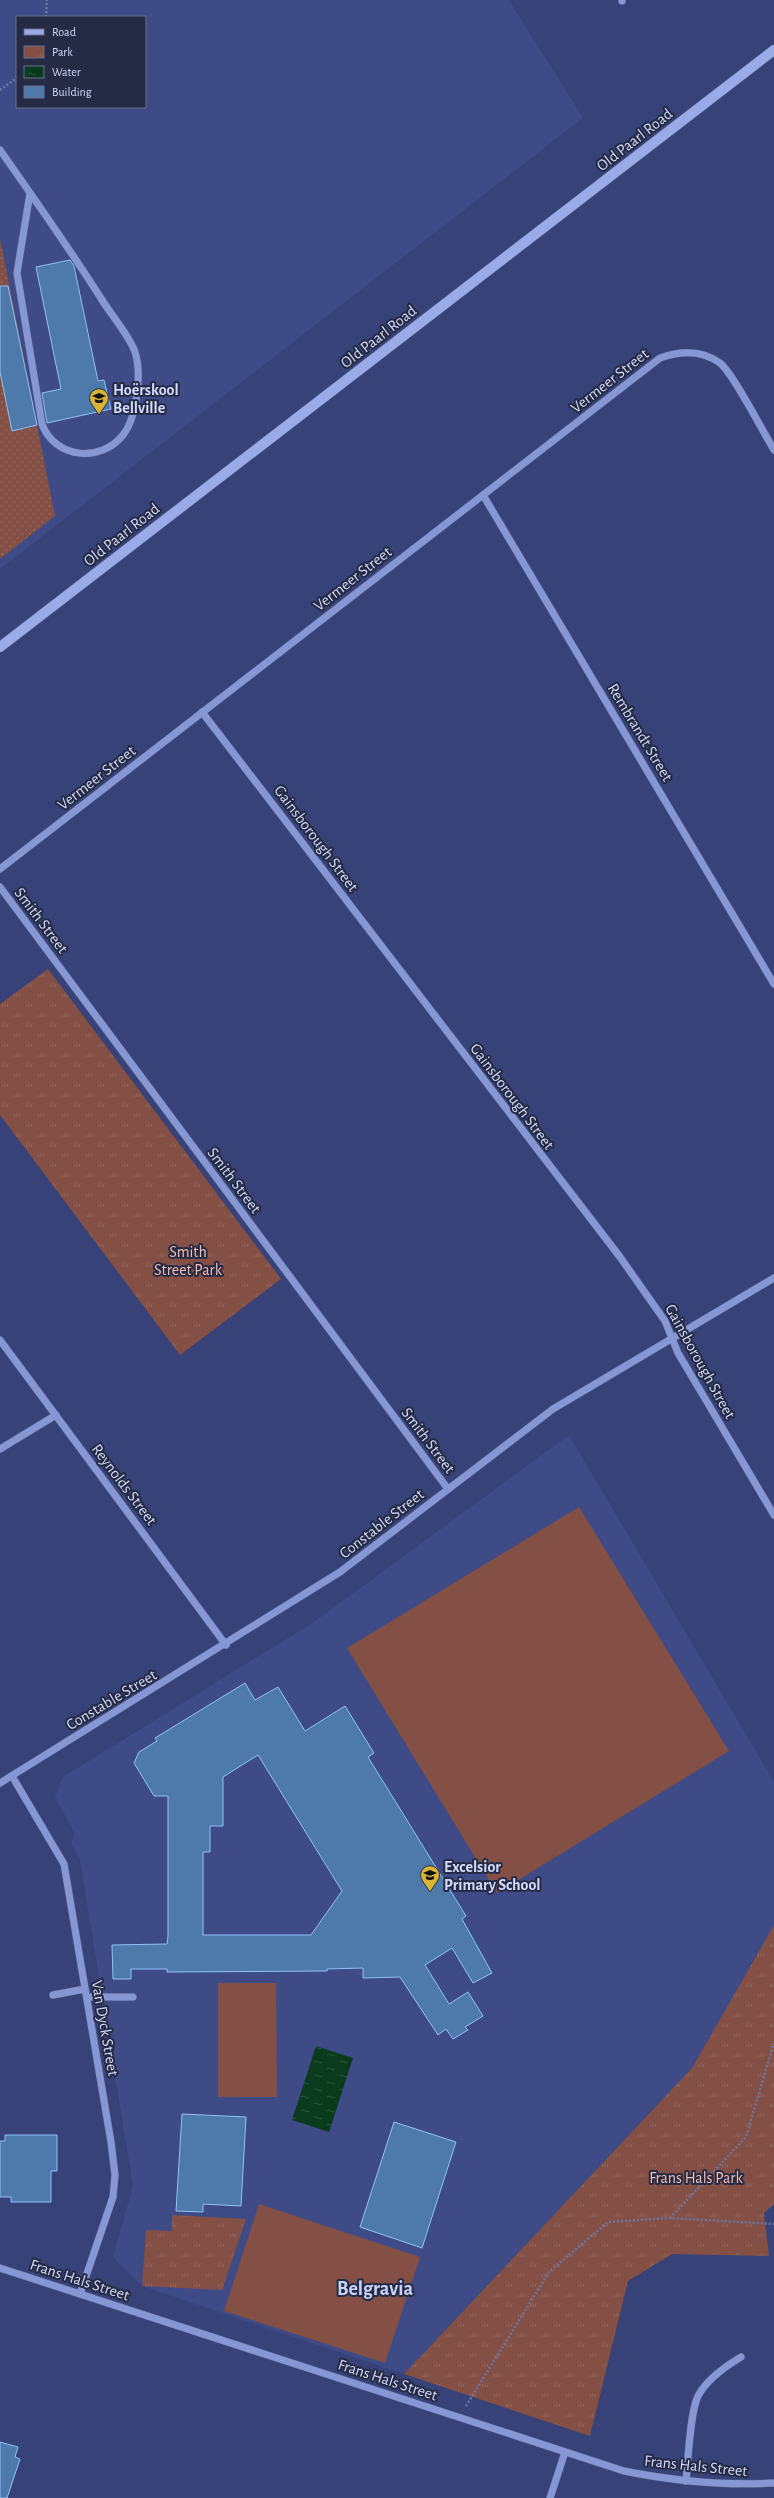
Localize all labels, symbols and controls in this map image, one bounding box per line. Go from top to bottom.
legend [16,16,146,108]
text: Road [52,26,76,38]
text: Park [52,46,73,58]
text: Water [52,66,81,78]
text: Building [52,86,92,98]
street label: Old Paarl Road [594,105,675,174]
street label: Old Paarl Road [338,302,419,371]
street label: Vermeer Street [568,346,652,416]
place label: Hoërskool Bellville [113,382,179,416]
school or university icon: Hoërskool Bellville [88,387,110,415]
street label: Old Paarl Road [81,500,162,569]
street label: Vermeer Street [311,544,395,614]
street label: Rembrandt Street [605,681,676,784]
street label: Vermeer Street [55,743,139,813]
street label: Gainsborough Street [271,783,361,895]
street label: Smith Street [11,885,71,956]
street label: Gainsborough Street [467,1041,557,1153]
street label: Smith Street [204,1145,264,1216]
park label: Smith Street Park [154,1244,223,1278]
street label: Gainsborough Street [662,1301,738,1422]
street label: Smith Street [398,1405,458,1476]
street label: Reynolds Street [88,1441,160,1529]
street label: Constable Street [336,1486,427,1562]
street label: Constable Street [64,1667,159,1733]
place label: Excelsior Primary School [444,1859,541,1894]
school or university icon: Excelsior Primary School [419,1864,441,1892]
street label: Van Dyck Street [88,1979,121,2077]
park label: Frans Hals Park [649,2170,743,2186]
street label: Frans Hals Street [28,2256,131,2304]
district label: Belgravia [337,2279,413,2299]
street label: Frans Hals Street [336,2356,439,2404]
street label: Frans Hals Street [644,2453,748,2479]

